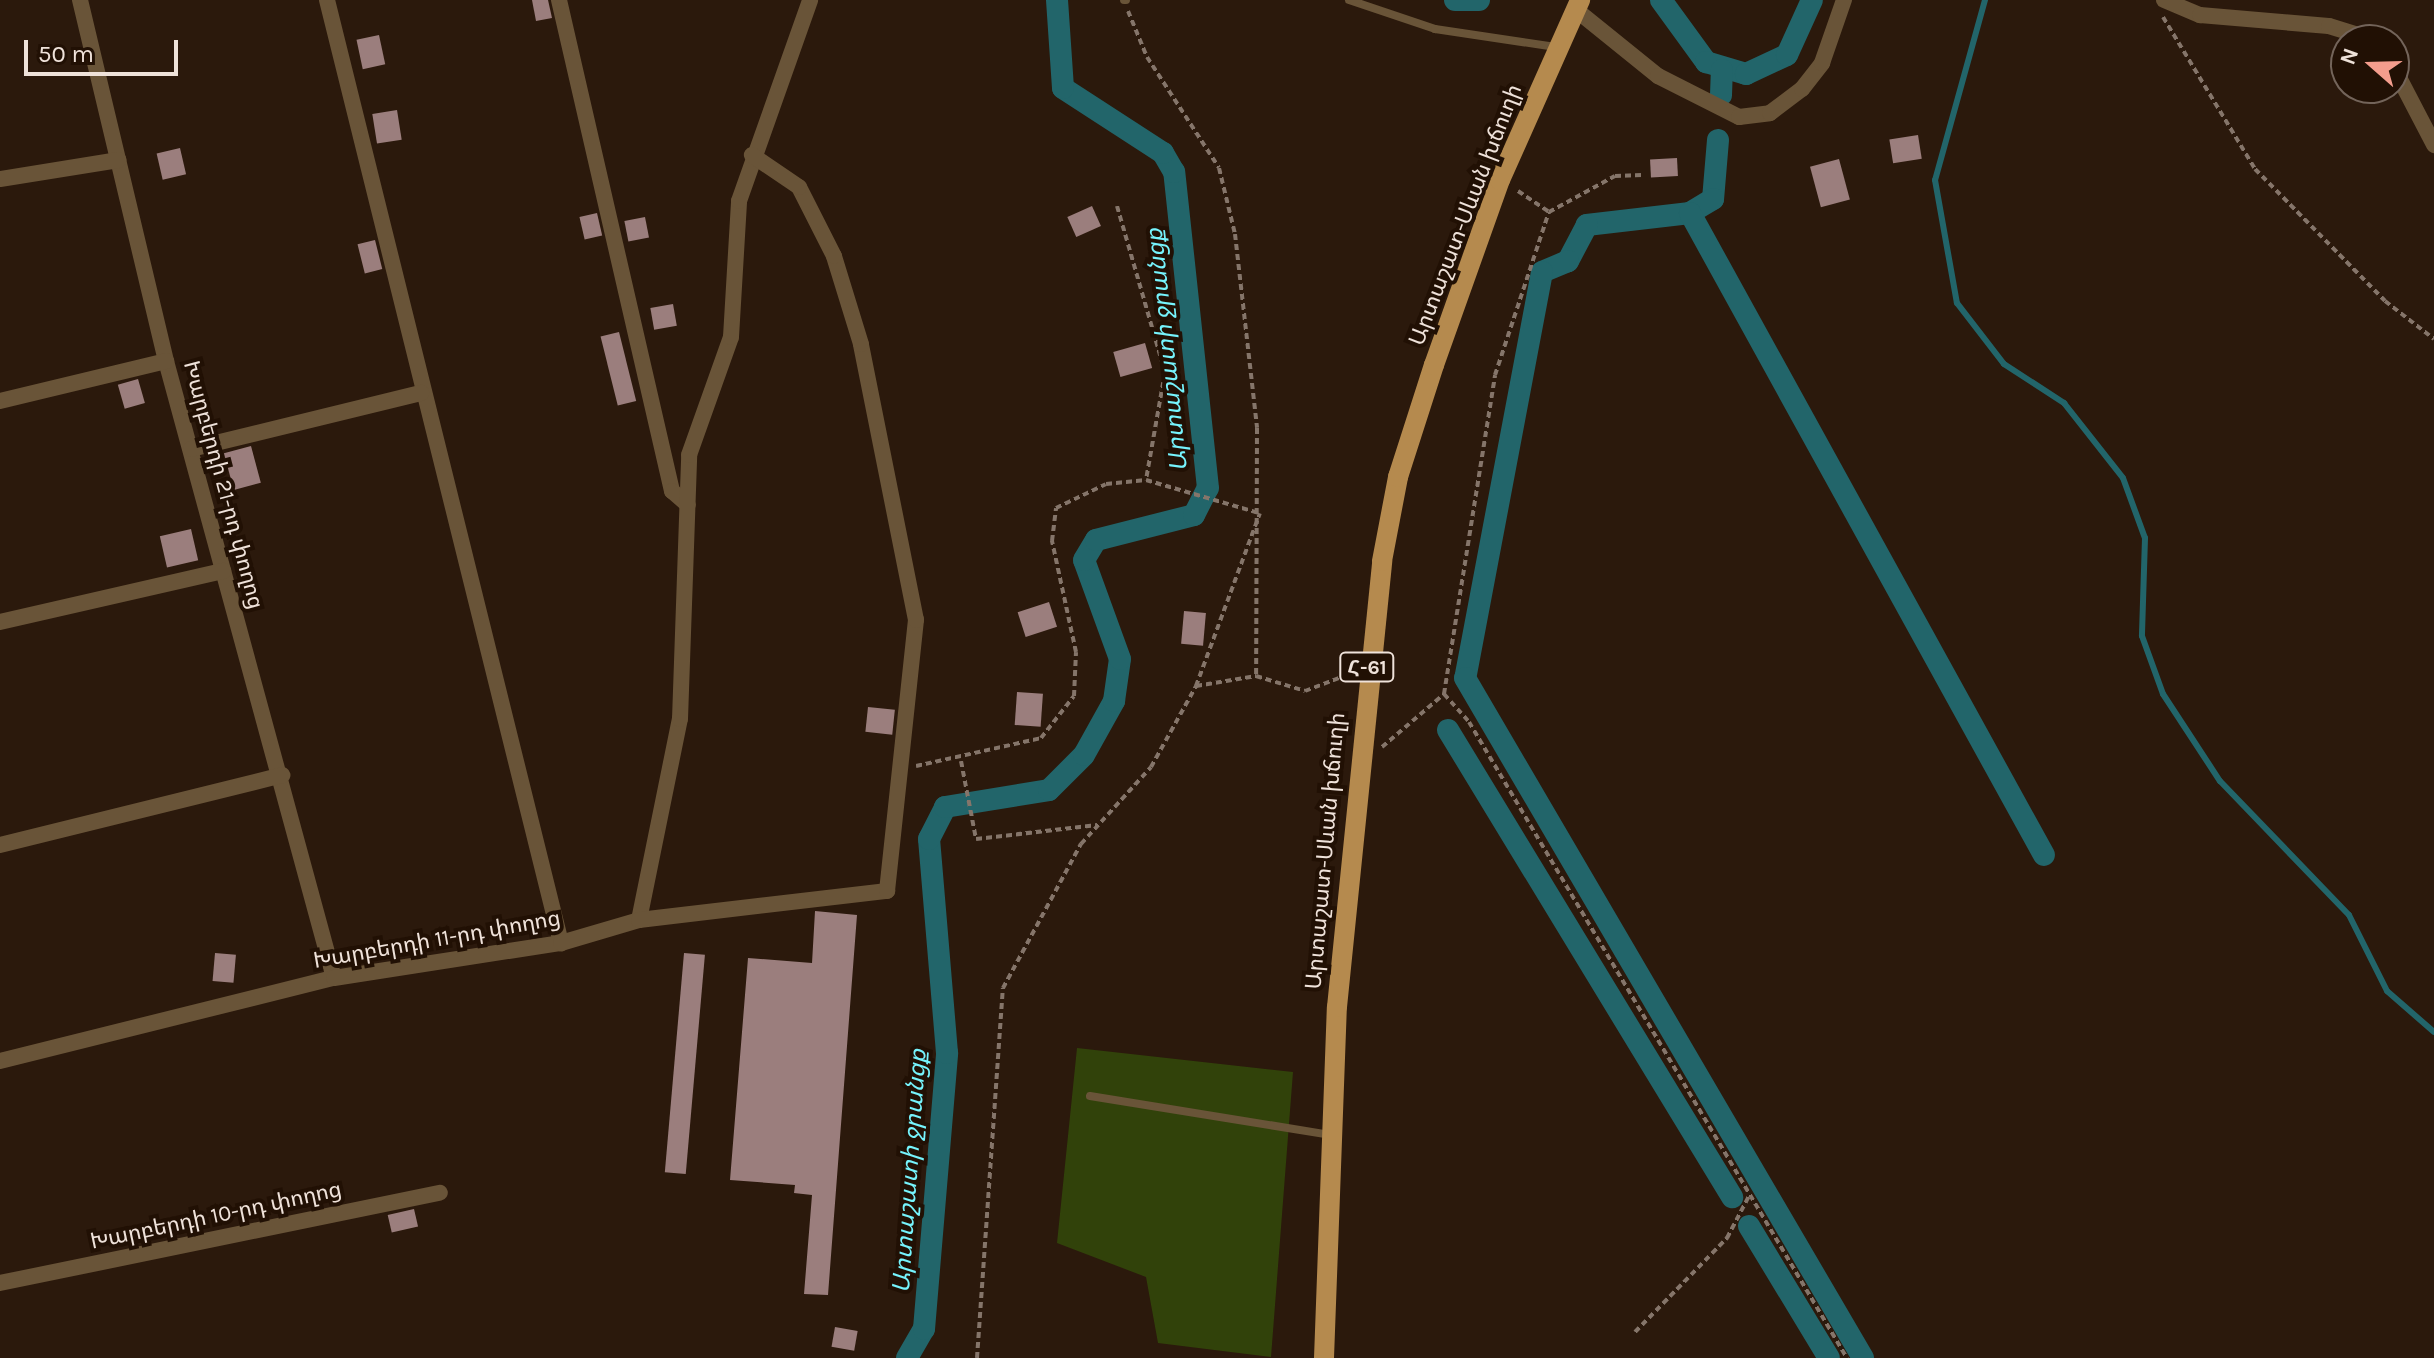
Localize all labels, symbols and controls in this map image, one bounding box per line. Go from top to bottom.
scale bar [28,24,182,74]
north arrow [2330,24,2410,104]
text: 50 m [38,40,94,68]
text: N [2334,45,2364,68]
street label: Արտաշատ-Սևան խճուղի [1404,81,1528,349]
water label: Արտաշատի ջրանցք [1140,227,1194,473]
street label: Խարբերդի 21-րդ փողոց [177,358,269,612]
road number: Հ-61 [1339,651,1395,683]
street label: Արտաշատ-Սևան խճուղի [1301,711,1351,991]
street label: Խարբերդի 11-րդ փողոց [311,905,563,975]
water label: Արտաշատի ջրանցք [887,1048,933,1294]
street label: Խարբերդի 10-րդ փողոց [88,1176,344,1256]

